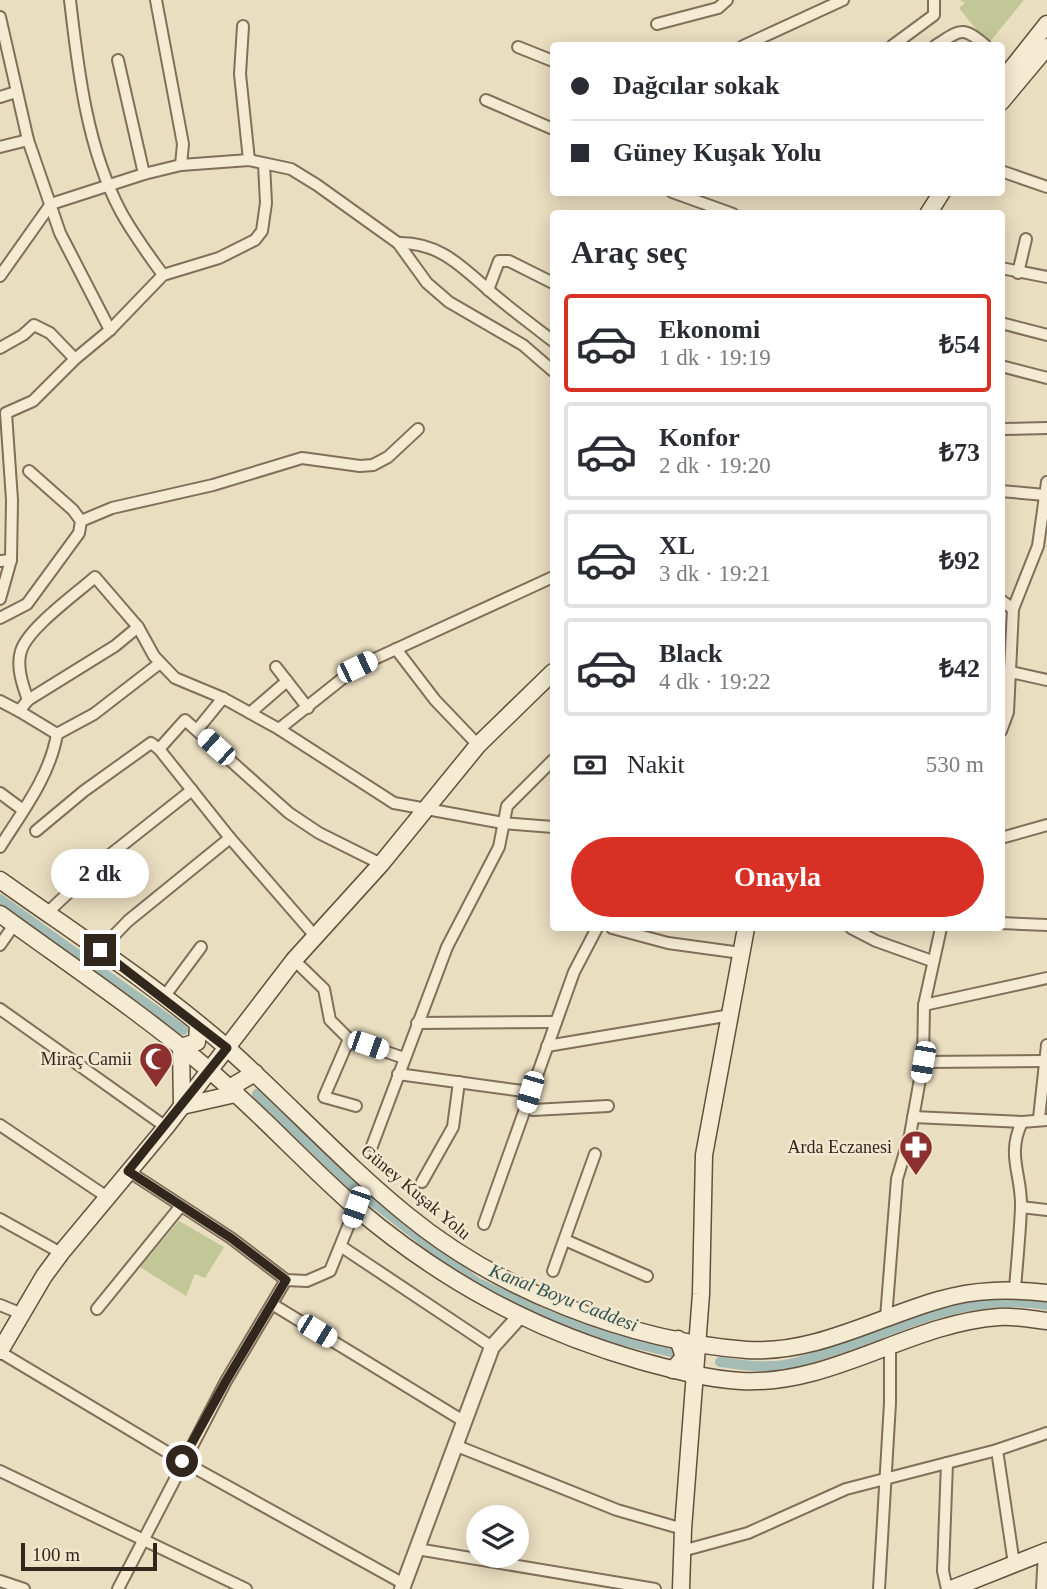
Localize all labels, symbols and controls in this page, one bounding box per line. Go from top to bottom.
text: Dağcılar sokak [613,71,779,100]
text: Güney Kuşak Yolu [613,138,822,167]
text: Araç seç [571,234,687,270]
icon: car [575,312,638,375]
text: Ekonomi [659,315,760,344]
text: ₺54 [939,330,980,359]
text: 1 dk · 19:19 [659,345,771,370]
icon: car [575,420,638,483]
text: Konfor [659,423,740,452]
text: ₺73 [939,438,980,467]
text: 2 dk · 19:20 [659,453,771,478]
icon: car [575,528,638,591]
text: XL [659,531,695,560]
text: ₺92 [939,546,980,575]
text: 3 dk · 19:21 [659,561,771,586]
icon: car [575,636,638,699]
text: Black [659,639,723,668]
car [334,648,381,686]
text: ₺42 [939,654,980,683]
text: 4 dk · 19:22 [659,669,771,694]
car [194,725,239,769]
icon: cash [571,746,609,784]
text: Nakit [627,750,685,779]
text: 530 m [926,752,984,777]
button: Onayla [571,837,984,917]
callout: 2 dk [51,848,149,898]
text: 2 dk [79,861,121,886]
route end [84,934,116,966]
car [345,1028,392,1062]
car [910,1039,937,1085]
mosque icon: Miraç Camii [137,1040,175,1089]
place label: Miraç Camii [41,1049,132,1069]
car [515,1069,546,1115]
pharmacy icon: Arda Eczanesi [897,1128,935,1177]
place label: Arda Eczanesi [788,1137,892,1157]
street label: Güney Kuşak Yolu [357,1140,475,1244]
car [340,1184,373,1230]
water label: Kanal Boyu Caddesi [486,1259,641,1335]
car [294,1311,341,1351]
route start [166,1445,198,1477]
map controls [466,1505,529,1568]
button: layers [466,1505,529,1568]
scale bar [21,1540,158,1572]
text: 100 m [32,1544,80,1565]

